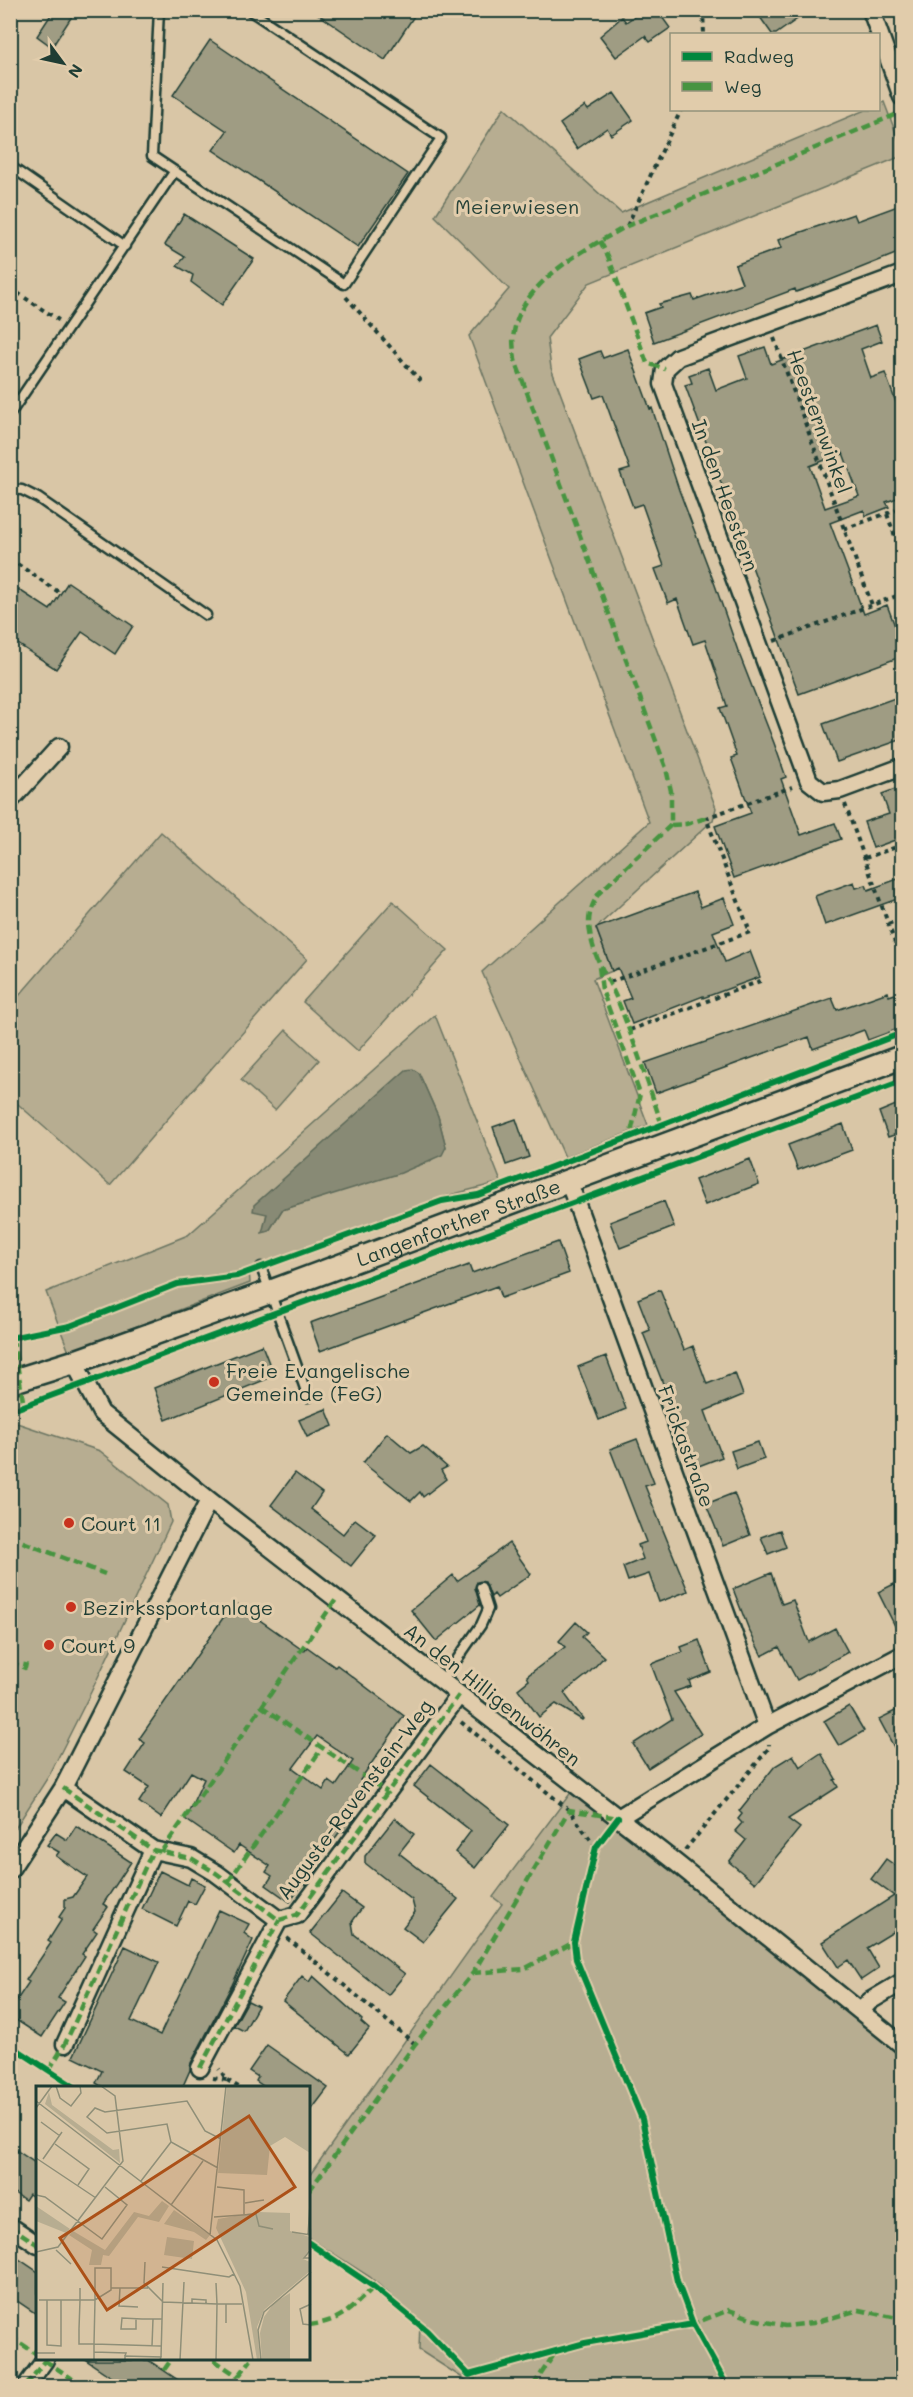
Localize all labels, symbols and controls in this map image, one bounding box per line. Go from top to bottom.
north arrow [33,33,93,93]
legend [670,33,880,111]
text: Radweg [724,44,794,68]
text: N [64,61,88,82]
text: Weg [724,74,761,98]
park label: Meierwiesen [455,193,579,219]
street label: Heesternwinkel [782,345,858,497]
street label: In den Heestern [686,415,766,575]
street label: Langenforther Straße [353,1172,564,1272]
place label: Freie Evangelische Gemeinde (FeG) [226,1357,410,1406]
marker: Freie Evangelische Gemeinde (FeG) [207,1375,221,1389]
street label: Frickastraße [653,1381,721,1511]
place label: Court 11 [81,1510,161,1536]
marker: Court 11 [62,1516,76,1530]
place label: Bezirkssportanlage [83,1594,273,1620]
marker: Bezirkssportanlage [64,1600,78,1614]
street label: An den Hilligenwöhren [399,1617,587,1771]
place label: Court 9 [61,1632,135,1658]
marker: Court 9 [42,1638,56,1652]
street label: Auguste-Ravenstein-Weg [270,1694,438,1904]
inset map [36,2086,310,2361]

